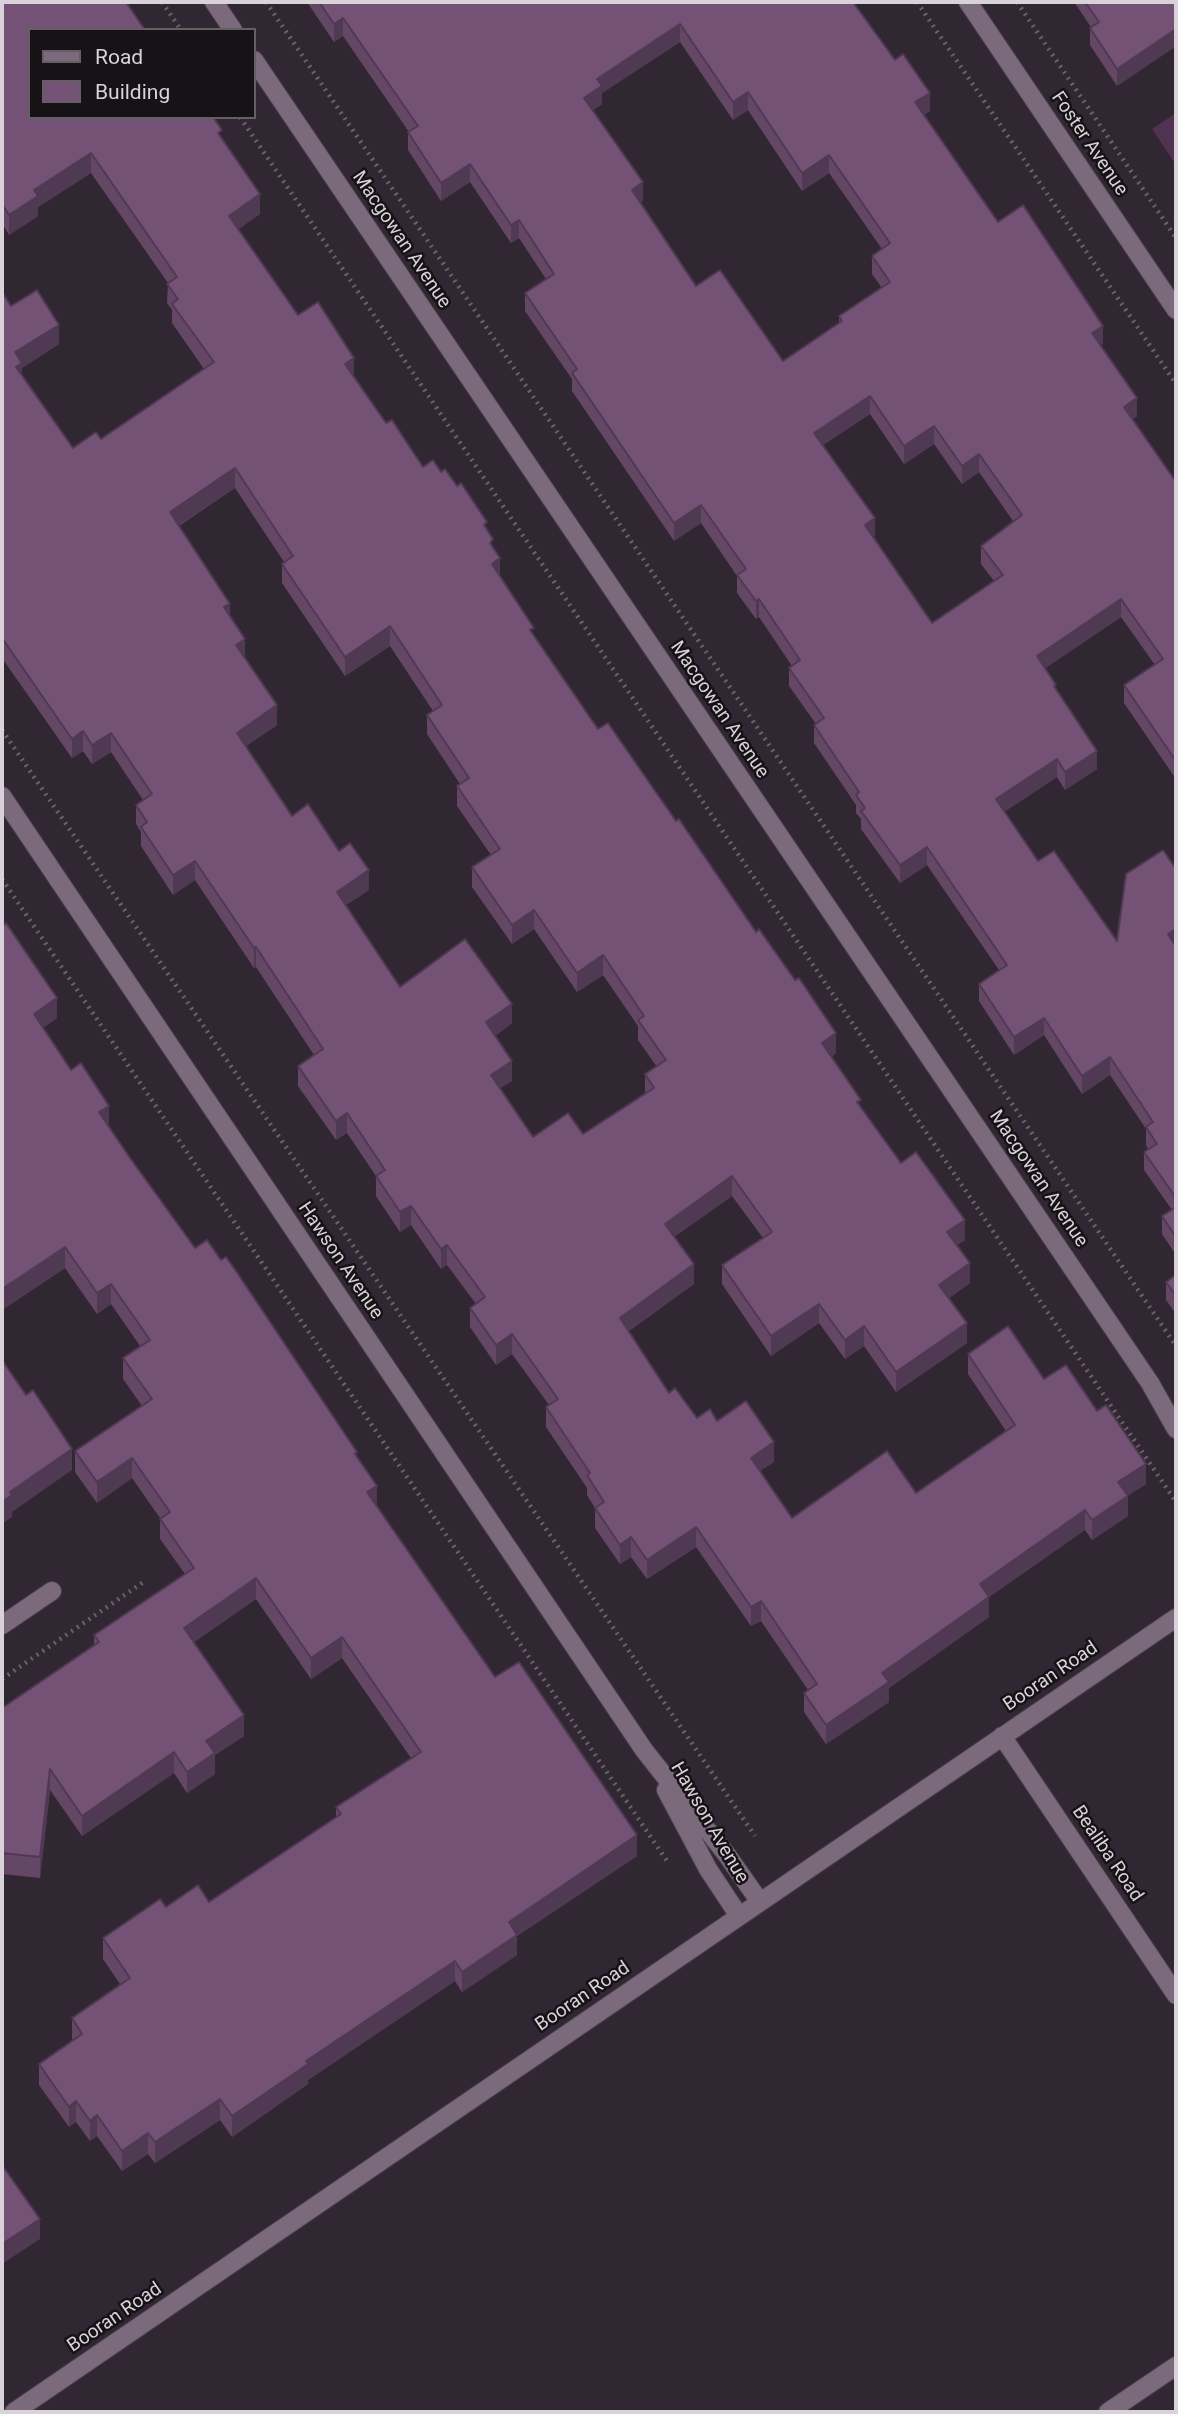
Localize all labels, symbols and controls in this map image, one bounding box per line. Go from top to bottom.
legend [28,28,256,119]
text: Road [95,45,143,69]
text: Building [95,80,170,104]
street label: Foster Avenue [1046,88,1132,200]
street label: Macgowan Avenue [347,167,455,313]
street label: Macgowan Avenue [665,637,773,783]
street label: Macgowan Avenue [984,1106,1092,1252]
street label: Hawson Avenue [292,1198,388,1324]
street label: Booran Road [1000,1637,1102,1717]
street label: Hawson Avenue [665,1758,753,1888]
street label: Bealiba Road [1067,1802,1147,1906]
street label: Booran Road [532,1957,634,2037]
street label: Booran Road [64,2278,166,2358]

